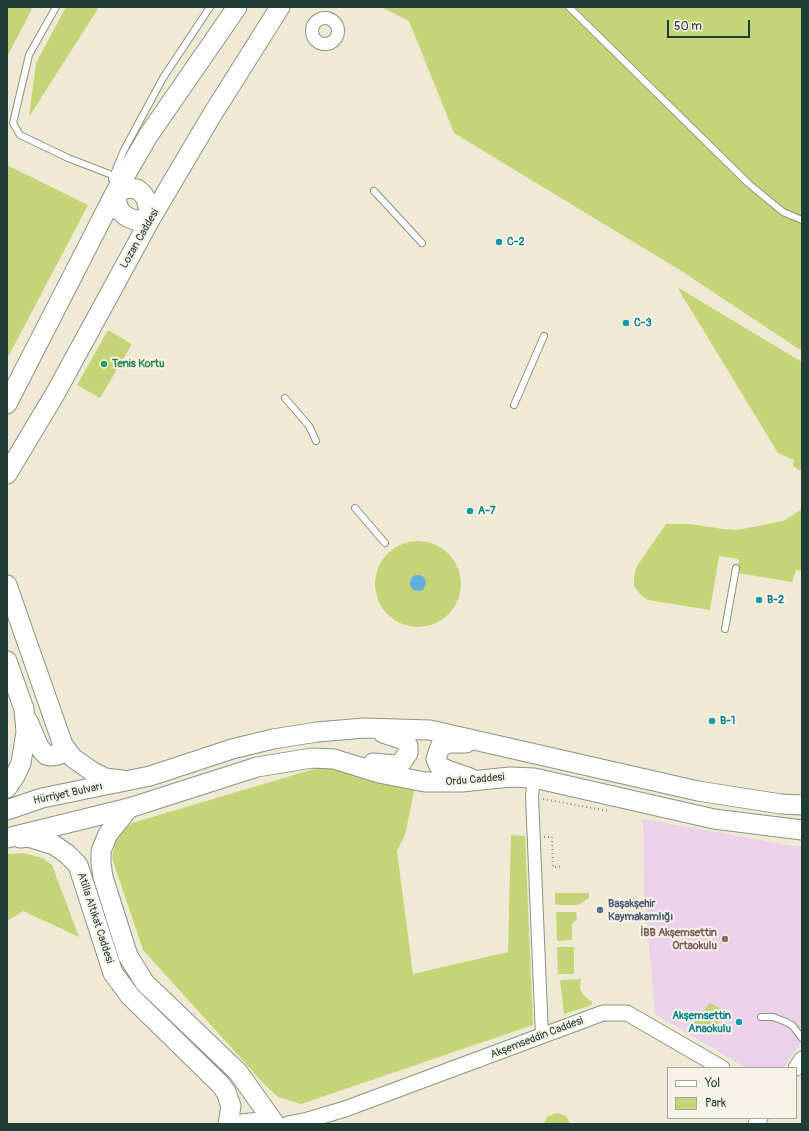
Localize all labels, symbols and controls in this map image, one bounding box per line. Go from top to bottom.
scale bar [669,12,752,38]
text: 50 m [674,19,702,34]
street label: Lozan Caddesi [118,207,162,271]
place label: C-2 [507,235,525,249]
marker: C-2 [494,237,504,247]
place label: C-3 [634,316,652,330]
marker: C-3 [621,318,631,328]
place label: Tenis Kortu [112,357,165,371]
marker: Tenis Kortu [99,359,109,369]
place label: A-7 [478,504,496,518]
marker: A-7 [465,506,475,516]
place label: B-2 [767,593,784,607]
marker: B-2 [754,595,764,605]
place label: B-1 [720,714,735,728]
marker: B-1 [707,716,717,726]
street label: Ordu Caddesi [445,771,505,789]
street label: Hürriyet Bulvarı [32,780,104,808]
street label: Atilla Altıkat Caddesi [74,871,116,965]
place label: Başakşehir Kaymakamlığı [608,897,673,923]
marker: Başakşehir Kaymakamlığı [595,905,605,915]
place label: İBB Akşemsettin Ortaokulu [640,926,717,952]
marker: İBB Akşemsettin Ortaokulu [720,934,730,944]
place label: Akşemsettin Anaokulu [672,1009,731,1035]
street label: Akşemseddin Caddesi [489,1014,585,1062]
marker: Akşemsettin Anaokulu [734,1017,744,1027]
legend [667,1067,797,1119]
text: Yol [705,1076,720,1091]
text: Park [705,1096,726,1111]

